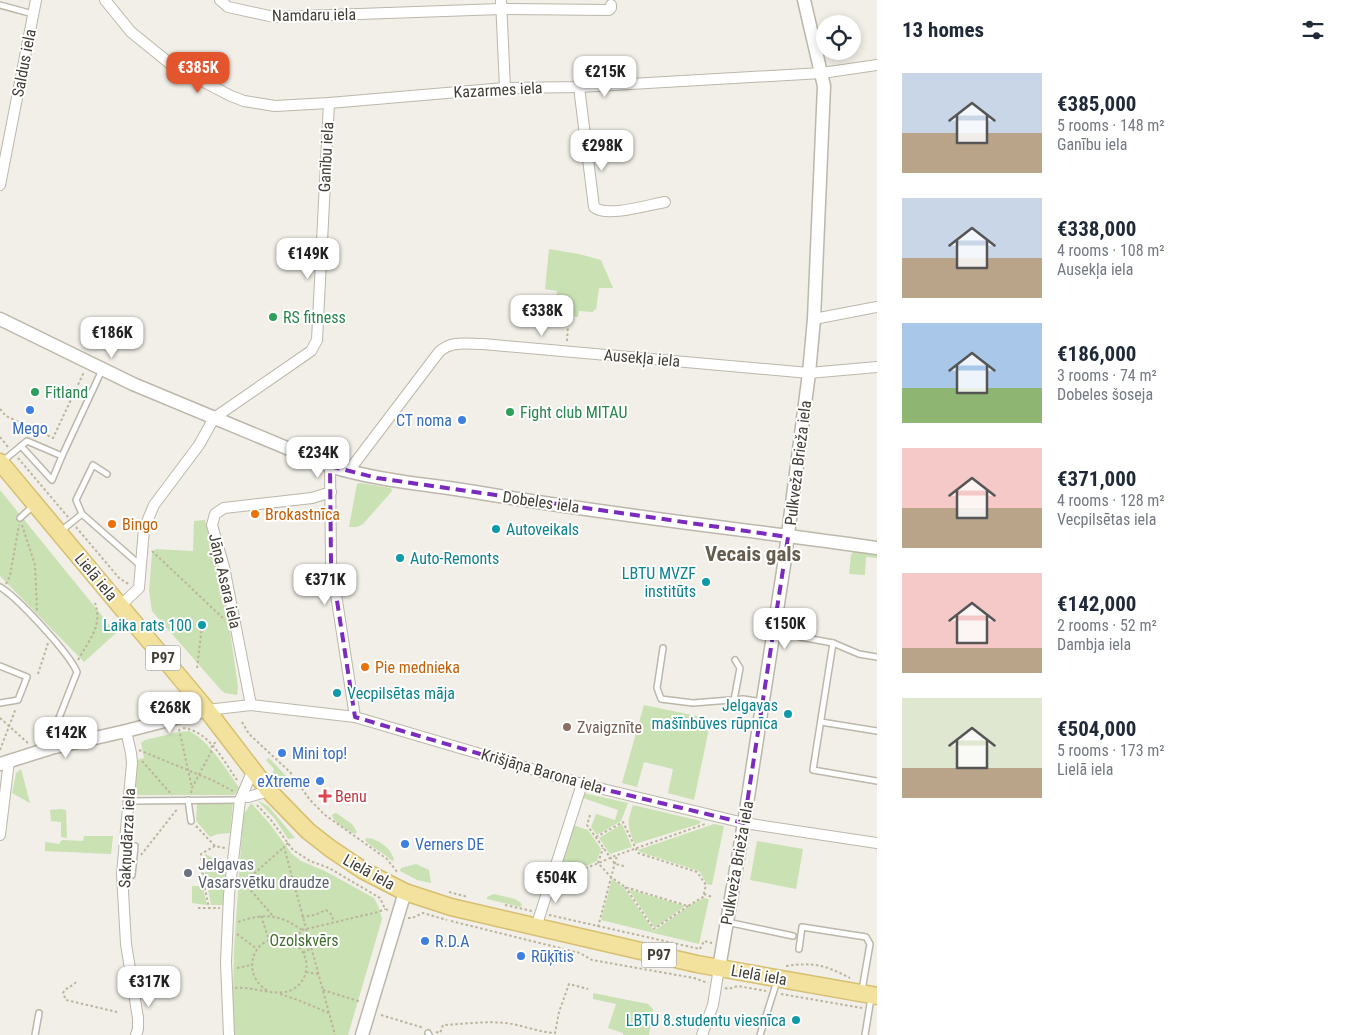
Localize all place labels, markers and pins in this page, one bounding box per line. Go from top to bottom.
pin: €385K [163,52,233,94]
pin: €215K [570,56,640,98]
pin: €298K [567,130,637,172]
pin: €149K [273,238,343,280]
pin: €338K [507,294,577,337]
place label: RS fitness [283,308,346,327]
marker: RS fitness [267,311,279,323]
pin: €186K [77,316,147,359]
place label: Fitland [45,383,88,402]
marker: Fitland [29,386,41,398]
place label: Fight club MITAU [520,403,627,422]
marker: Mego [24,404,36,416]
marker: Fight club MITAU [504,406,516,418]
place label: CT noma [396,411,452,430]
marker: CT noma [456,414,468,426]
place label: Mego [12,419,48,438]
pin: €234K [283,436,353,479]
place label: Brokastnīca [265,505,340,524]
marker: Brokastnīca [249,508,261,520]
place label: Bingo [122,515,158,534]
marker: Bingo [106,518,118,530]
place label: Autoveikals [506,520,579,539]
marker: Autoveikals [490,523,502,535]
place label: Auto-Remonts [410,549,499,568]
marker: Auto-Remonts [394,552,406,564]
pin: €371K [290,564,360,606]
place label: LBTU MVZF institūts [622,564,696,601]
marker: LBTU MVZF institūts [700,576,712,588]
pin: €150K [750,608,820,650]
place label: Laika rats 100 [103,616,192,635]
marker: Laika rats 100 [196,619,208,631]
place label: Pie mednieka [375,658,460,677]
marker: Pie mednieka [359,661,371,673]
place label: Vecpilsētas māja [347,684,455,703]
marker: Vecpilsētas māja [331,687,343,699]
pin: €268K [135,692,205,734]
place label: Jelgavas mašīnbūves rūpnīca [652,696,778,733]
marker: Jelgavas mašīnbūves rūpnīca [782,708,794,720]
pin: €142K [31,716,101,759]
place label: Zvaigznīte [577,718,642,737]
marker: Zvaigznīte [561,721,573,733]
place label: Mini top! [292,744,347,763]
marker: Mini top! [276,747,288,759]
place label: eXtreme [257,772,310,791]
marker: eXtreme [314,775,326,787]
place label: Benu [335,787,367,806]
marker: Benu [319,790,331,802]
place label: Verners DE [415,835,484,854]
marker: Verners DE [399,838,411,850]
place label: Jelgavas Vasarsvētku draudze [198,855,329,892]
pin: €504K [521,862,591,904]
marker: Jelgavas Vasarsvētku draudze [182,867,194,879]
place label: R.D.A [435,932,470,951]
marker: R.D.A [419,935,431,947]
place label: Rūķītis [531,947,574,966]
marker: Rūķītis [515,950,527,962]
pin: €317K [114,966,184,1008]
place label: LBTU 8.studentu viesnīca [626,1011,786,1030]
marker: LBTU 8.studentu viesnīca [790,1014,802,1026]

